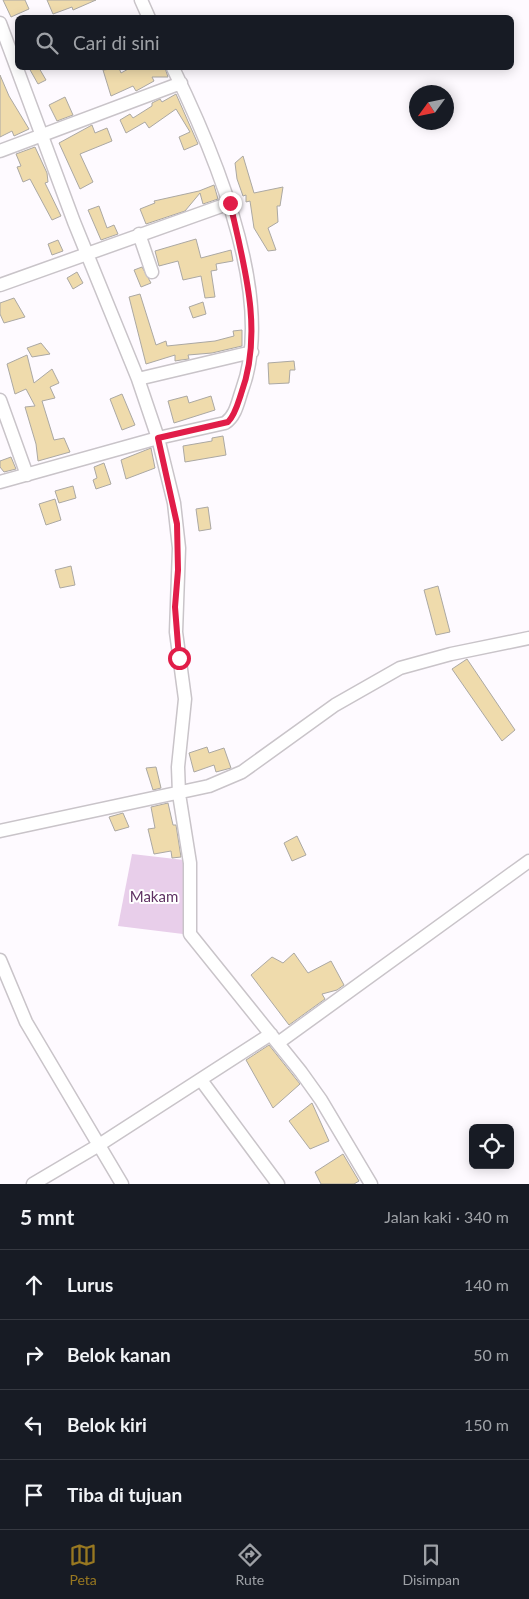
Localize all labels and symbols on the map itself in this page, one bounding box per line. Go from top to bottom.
north arrow [409,85,454,130]
route end [219,192,242,215]
route start [168,647,191,670]
park label: Makam [130,887,178,905]

